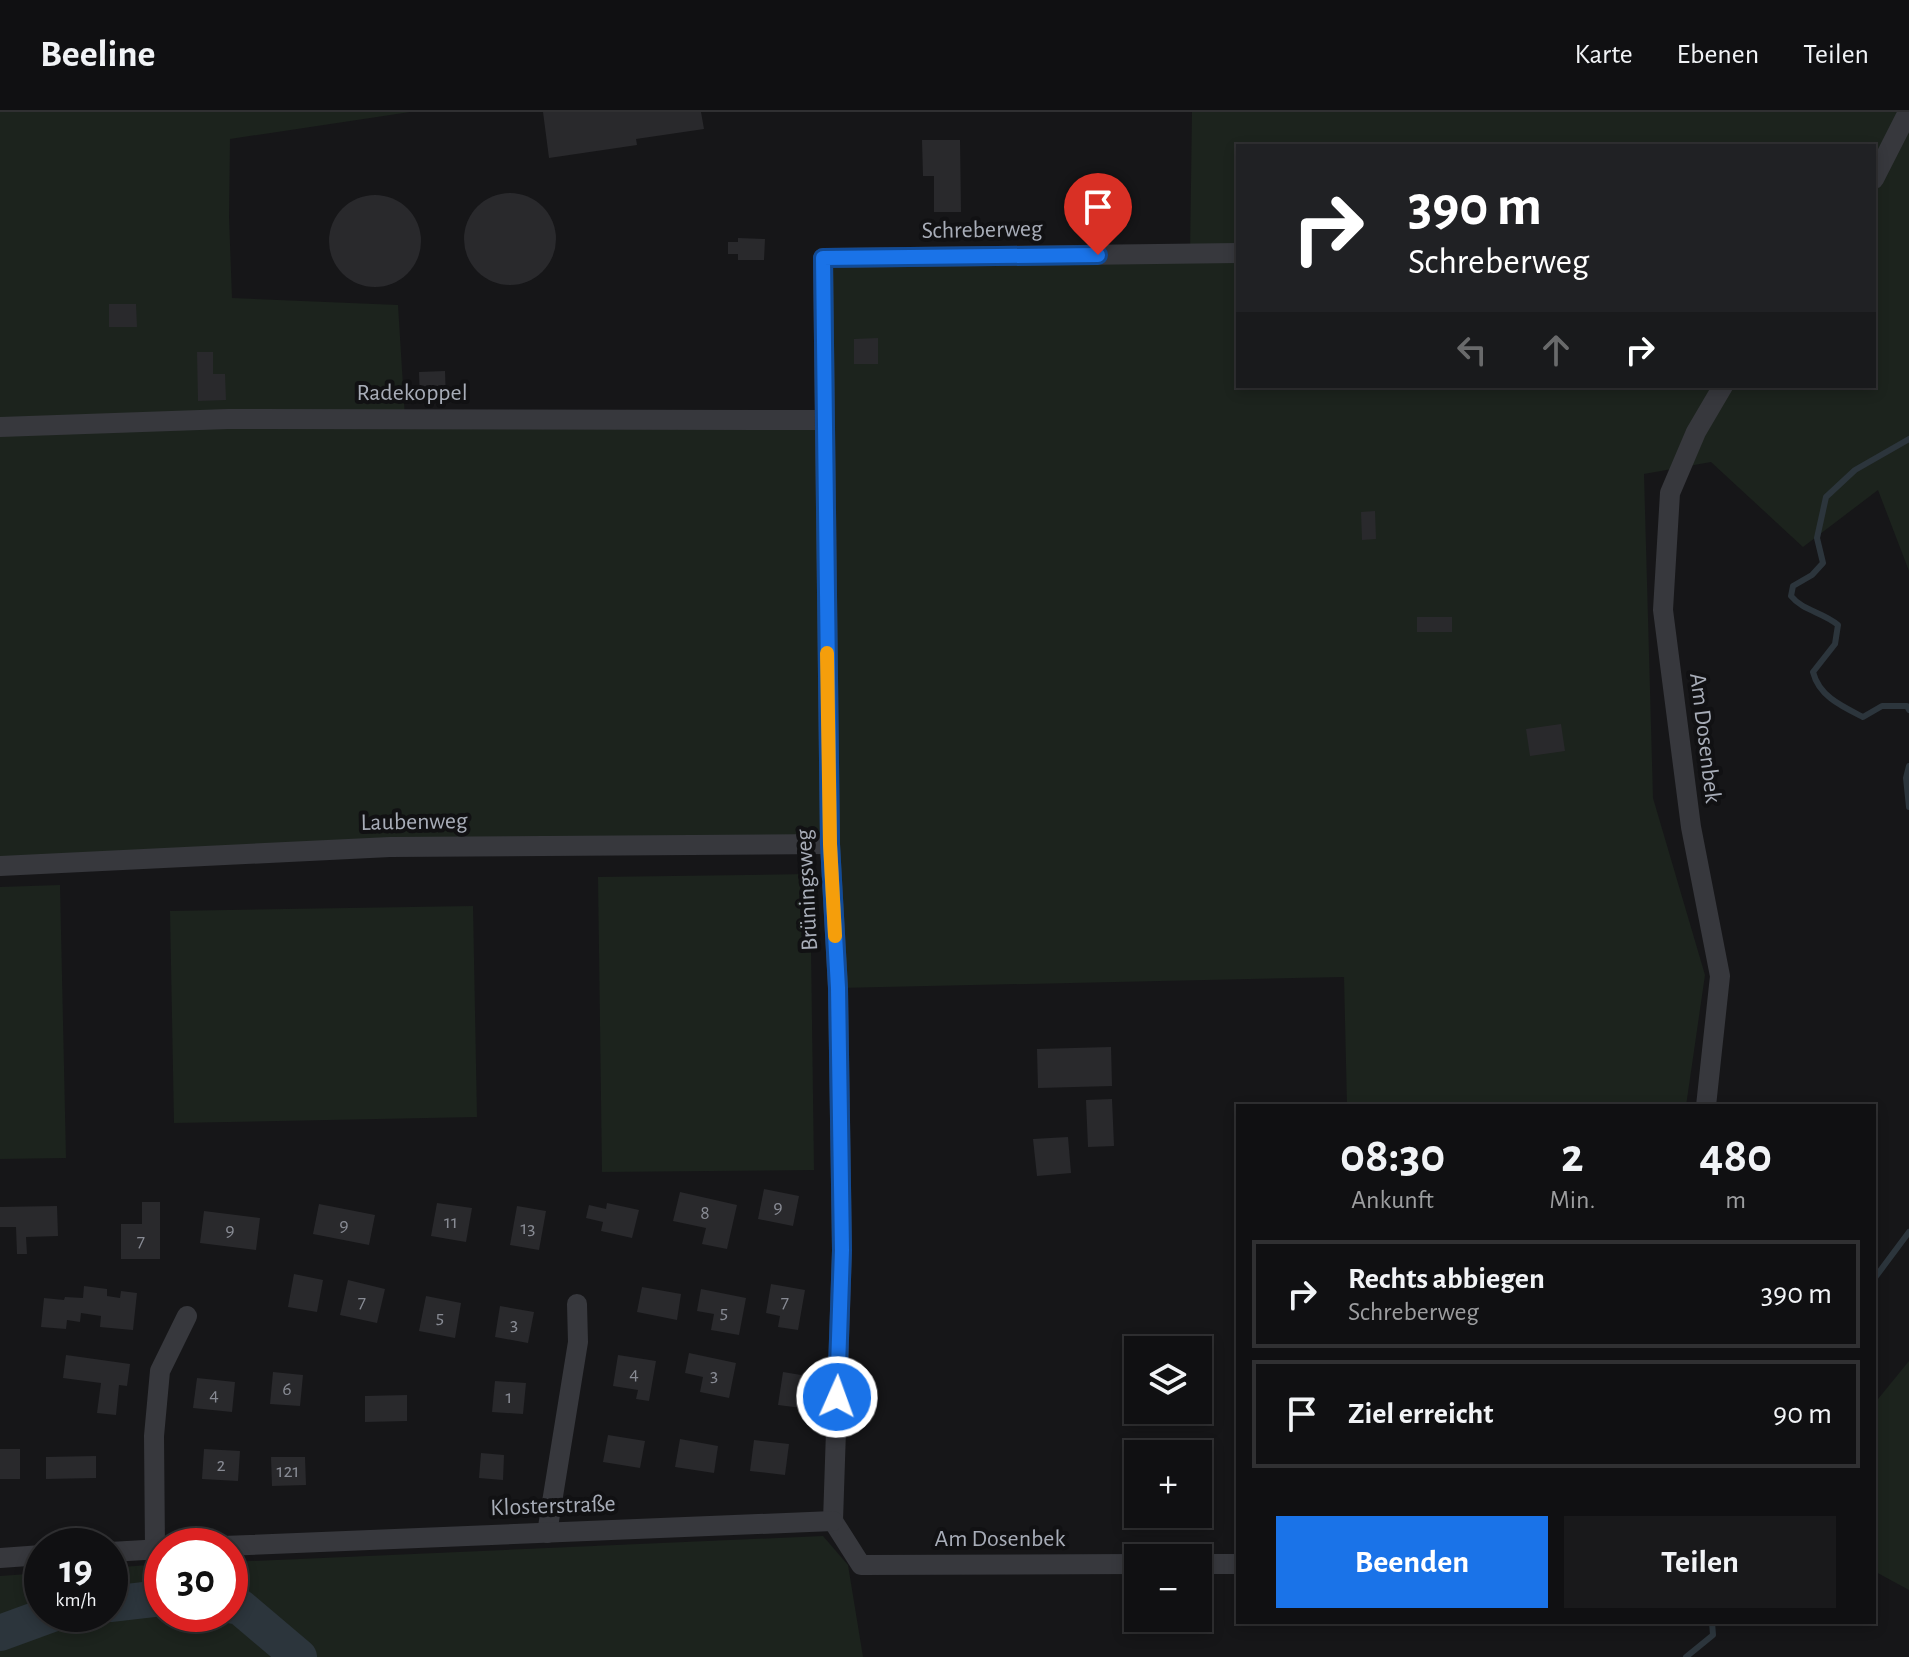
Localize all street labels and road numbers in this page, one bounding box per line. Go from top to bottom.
street label: Schreberweg [921,217,1043,243]
street label: Radekoppel [356,381,468,405]
street label: Am Dosenbek [1685,672,1725,804]
street label: Laubenweg [360,809,468,835]
street label: Brüningsweg [792,828,822,951]
street label: Klosterstraße [490,1492,616,1520]
street label: Am Dosenbek [935,1527,1065,1551]

